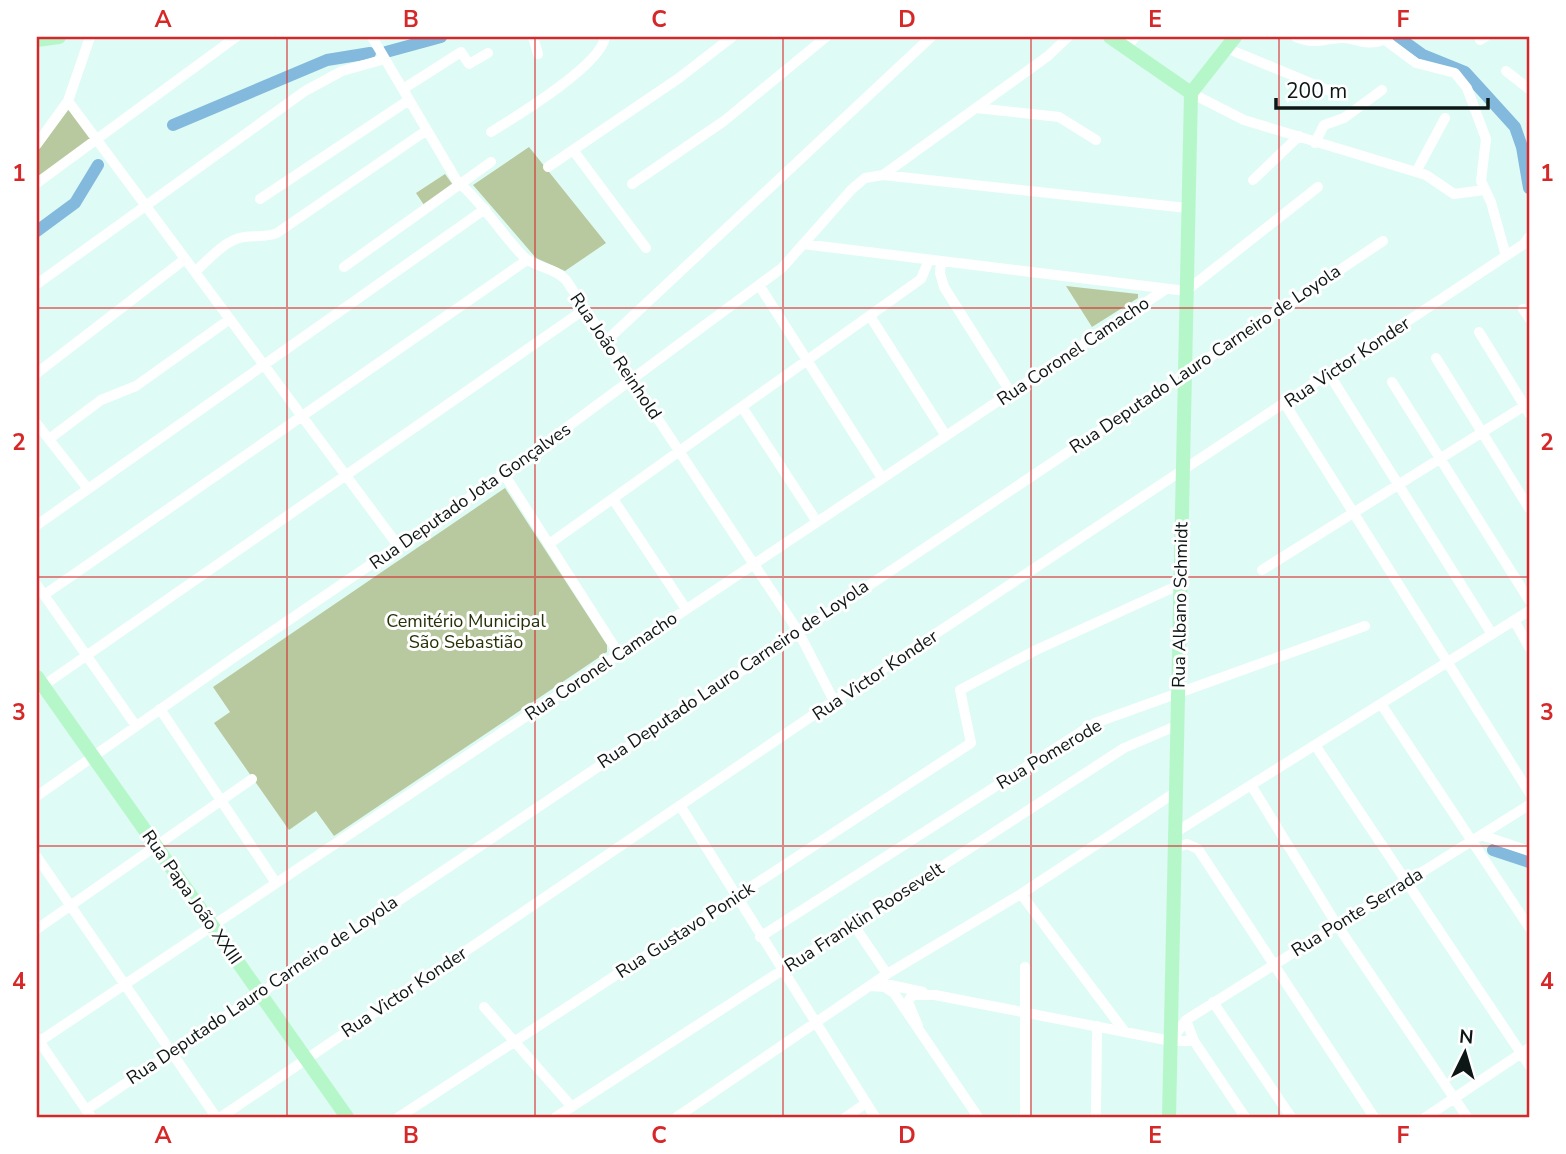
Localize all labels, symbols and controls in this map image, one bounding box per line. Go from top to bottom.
text: A [154,4,172,35]
text: B [403,4,419,35]
text: C [651,4,667,35]
text: D [898,4,916,35]
text: E [1148,4,1162,35]
text: F [1397,4,1410,35]
scale bar [1276,66,1487,110]
text: 200 m [1286,77,1347,105]
text: 1 [12,158,26,189]
text: 1 [1540,158,1554,189]
street label: Rua Deputado Lauro Carneiro de Loyola [1065,259,1345,459]
street label: Rua João Reinhold [565,288,667,424]
street label: Rua Coronel Camacho [992,291,1154,411]
street label: Rua Victor Konder [1280,311,1415,413]
street label: Rua Deputado Jota Gonçalves [365,417,575,575]
text: 2 [12,427,26,458]
text: 2 [1540,427,1554,458]
street label: Rua Albano Schmidt [1167,521,1193,688]
street label: Rua Deputado Lauro Carneiro de Loyola [593,574,873,774]
street label: Rua Coronel Camacho [520,606,682,726]
park label: Cemitério Municipal São Sebastião [386,609,546,654]
street label: Rua Victor Konder [808,624,943,726]
text: 3 [12,697,26,728]
text: 3 [1540,697,1554,728]
street label: Rua Pomerode [992,713,1106,795]
street label: Rua Papa João XXIII [137,825,247,969]
street label: Rua Franklin Roosevelt [780,856,949,978]
street label: Rua Ponte Serrada [1287,862,1427,962]
street label: Rua Gustavo Ponick [611,876,760,984]
street label: Rua Deputado Lauro Carneiro de Loyola [122,890,402,1090]
street label: Rua Victor Konder [337,941,472,1043]
text: 4 [12,966,26,997]
text: 4 [1540,966,1554,997]
north arrow [1430,1018,1500,1088]
text: N [1458,1023,1475,1051]
text: A [154,1120,172,1151]
text: B [403,1120,419,1151]
text: C [651,1120,667,1151]
text: D [898,1120,916,1151]
text: E [1148,1120,1162,1151]
text: F [1397,1120,1410,1151]

